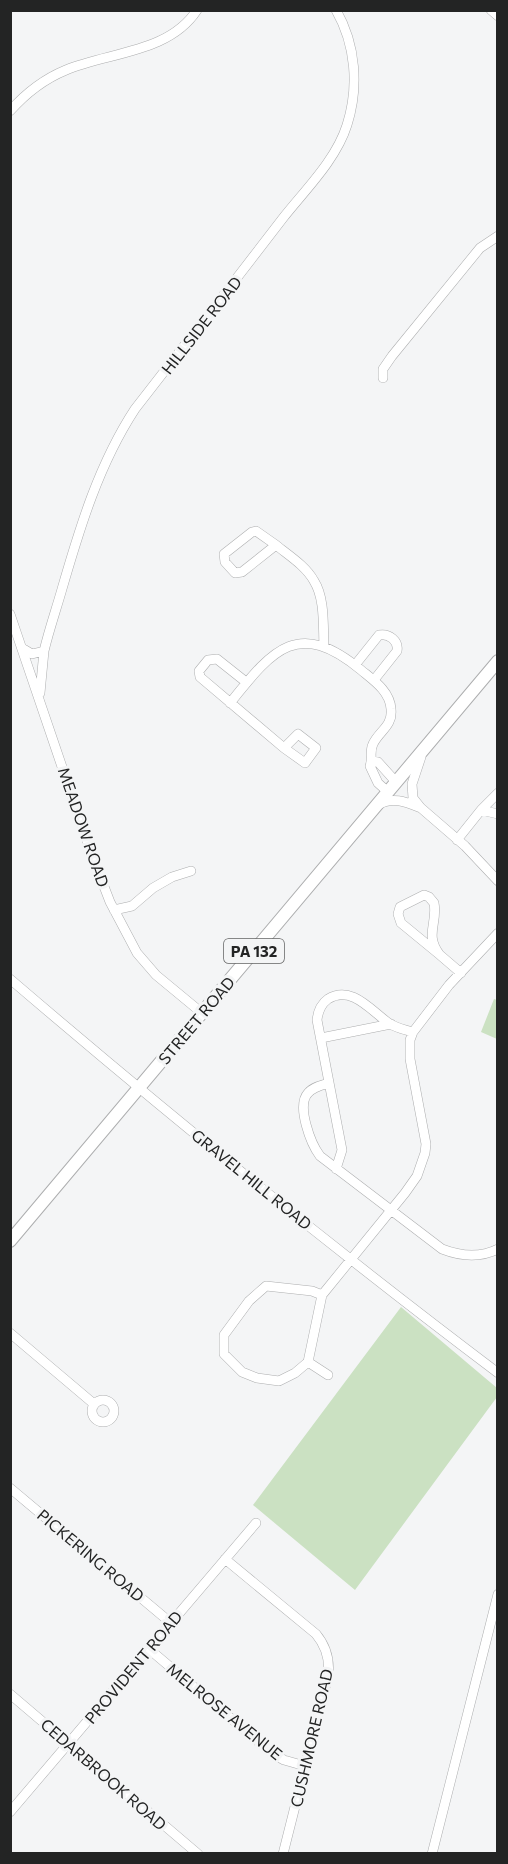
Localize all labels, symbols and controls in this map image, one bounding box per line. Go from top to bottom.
street label: HILLSIDE ROAD [157,272,245,378]
street label: MEADOW ROAD [55,765,113,889]
road number: PA 132 [224,939,284,963]
street label: STREET ROAD [154,972,238,1068]
street label: GRAVEL HILL ROAD [188,1125,316,1233]
street label: PICKERING ROAD [34,1505,148,1605]
street label: PROVIDENT ROAD [80,1607,186,1727]
street label: MELROSE AVENUE [163,1659,287,1763]
street label: CUSHMORE ROAD [286,1667,336,1809]
street label: CEDARBROOK ROAD [37,1714,171,1834]

